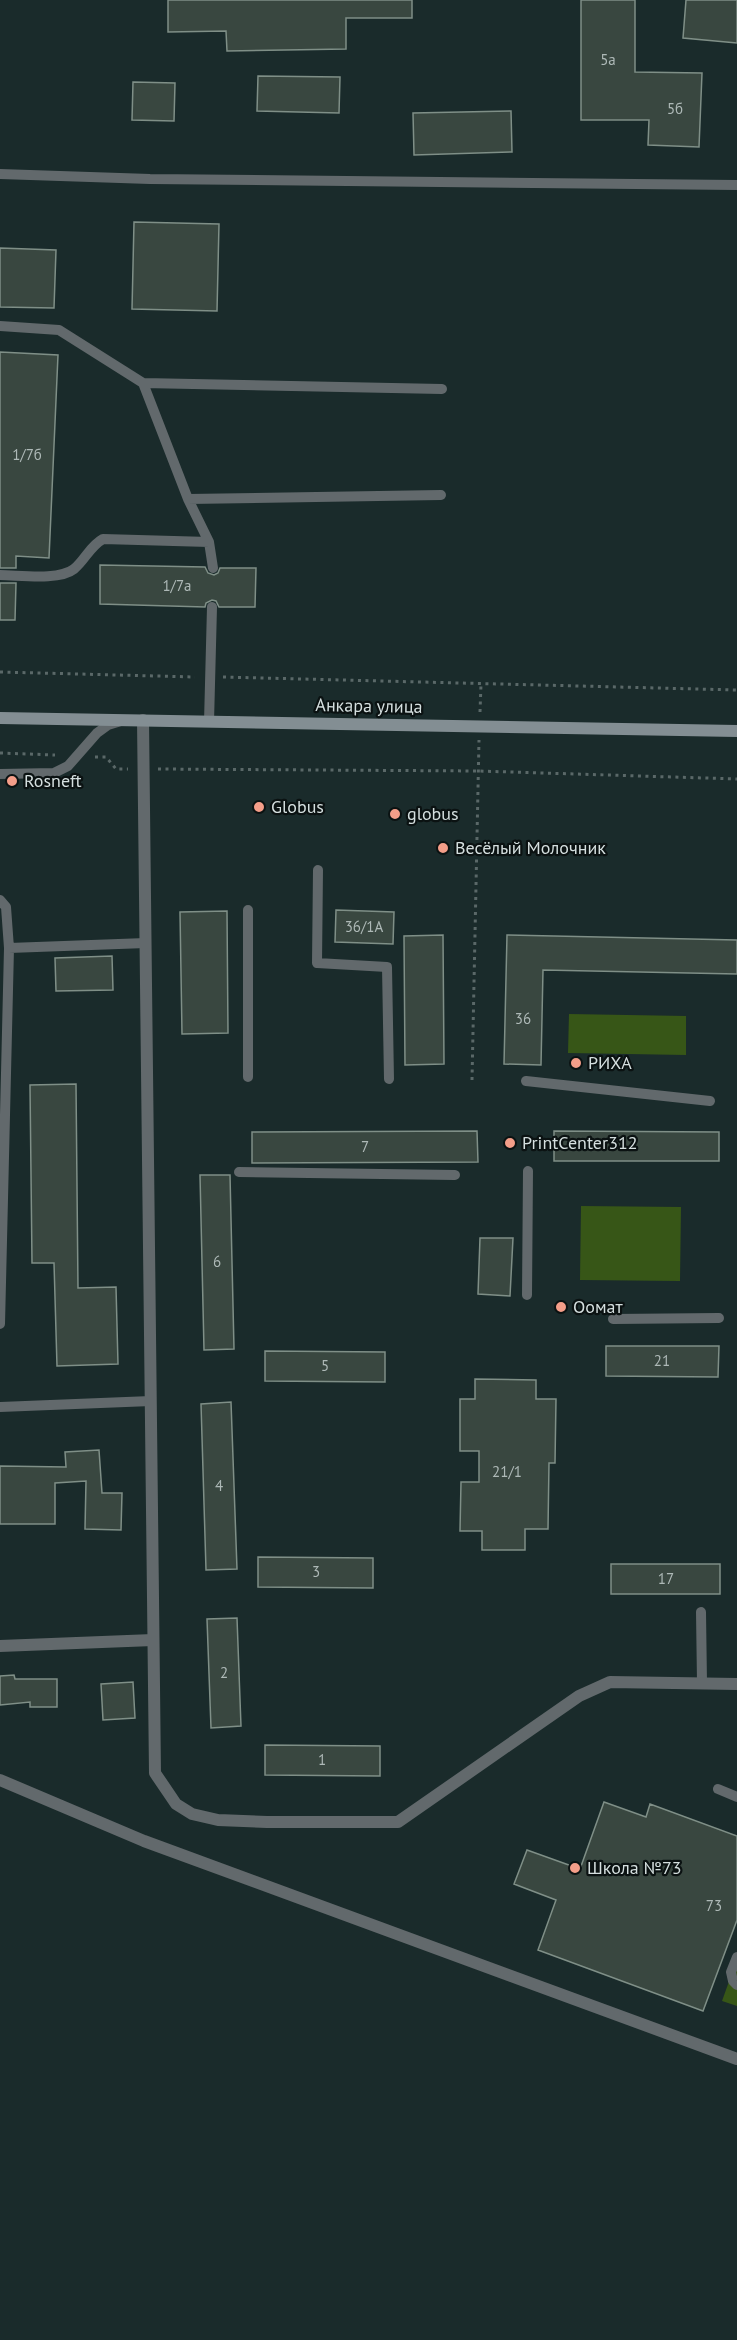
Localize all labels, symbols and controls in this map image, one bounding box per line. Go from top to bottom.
house number: 5а [600,50,616,69]
house number: 5б [667,99,683,118]
house number: 1/7б [12,445,42,464]
house number: 1/7а [162,576,192,595]
street label: Анкара улица [315,693,423,718]
place label: Rosneft [24,769,82,792]
marker: Rosneft [5,774,19,788]
place label: Globus [271,795,324,818]
marker: Globus [252,800,266,814]
place label: globus [407,802,459,825]
marker: globus [388,807,402,821]
place label: Весёлый Молочник [455,836,606,859]
marker: Весёлый Молочник [436,841,450,855]
house number: 36/1А [345,917,384,936]
house number: 36 [515,1009,531,1028]
place label: РИХА [588,1051,632,1074]
marker: РИХА [569,1056,583,1070]
place label: PrintCenter312 [522,1131,638,1154]
marker: PrintCenter312 [503,1136,517,1150]
house number: 7 [361,1137,369,1156]
house number: 6 [213,1252,221,1271]
place label: Оомат [573,1295,623,1318]
marker: Оомат [554,1300,568,1314]
house number: 21 [654,1351,670,1370]
house number: 5 [321,1356,329,1375]
house number: 21/1 [492,1462,522,1481]
house number: 4 [215,1476,223,1495]
house number: 3 [312,1562,320,1581]
house number: 17 [658,1569,674,1588]
house number: 2 [220,1663,228,1682]
house number: 1 [318,1750,326,1769]
place label: Школа №73 [587,1856,682,1879]
marker: Школа №73 [568,1861,582,1875]
house number: 73 [706,1896,722,1915]

